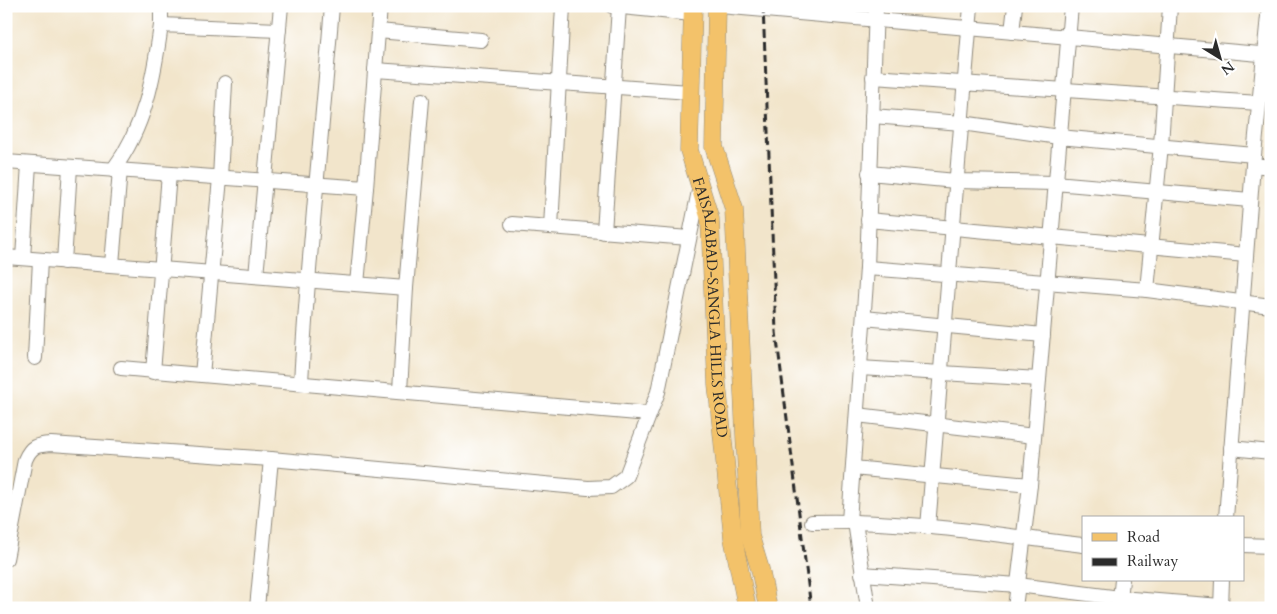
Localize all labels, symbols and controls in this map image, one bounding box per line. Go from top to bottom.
north arrow [1194,32,1244,82]
text: N [1217,57,1238,79]
street label: FAISALABAD-SANGLA HILLS ROAD [688,175,733,439]
legend [1082,516,1244,582]
text: Road [1127,527,1160,547]
text: Railway [1127,551,1178,571]

